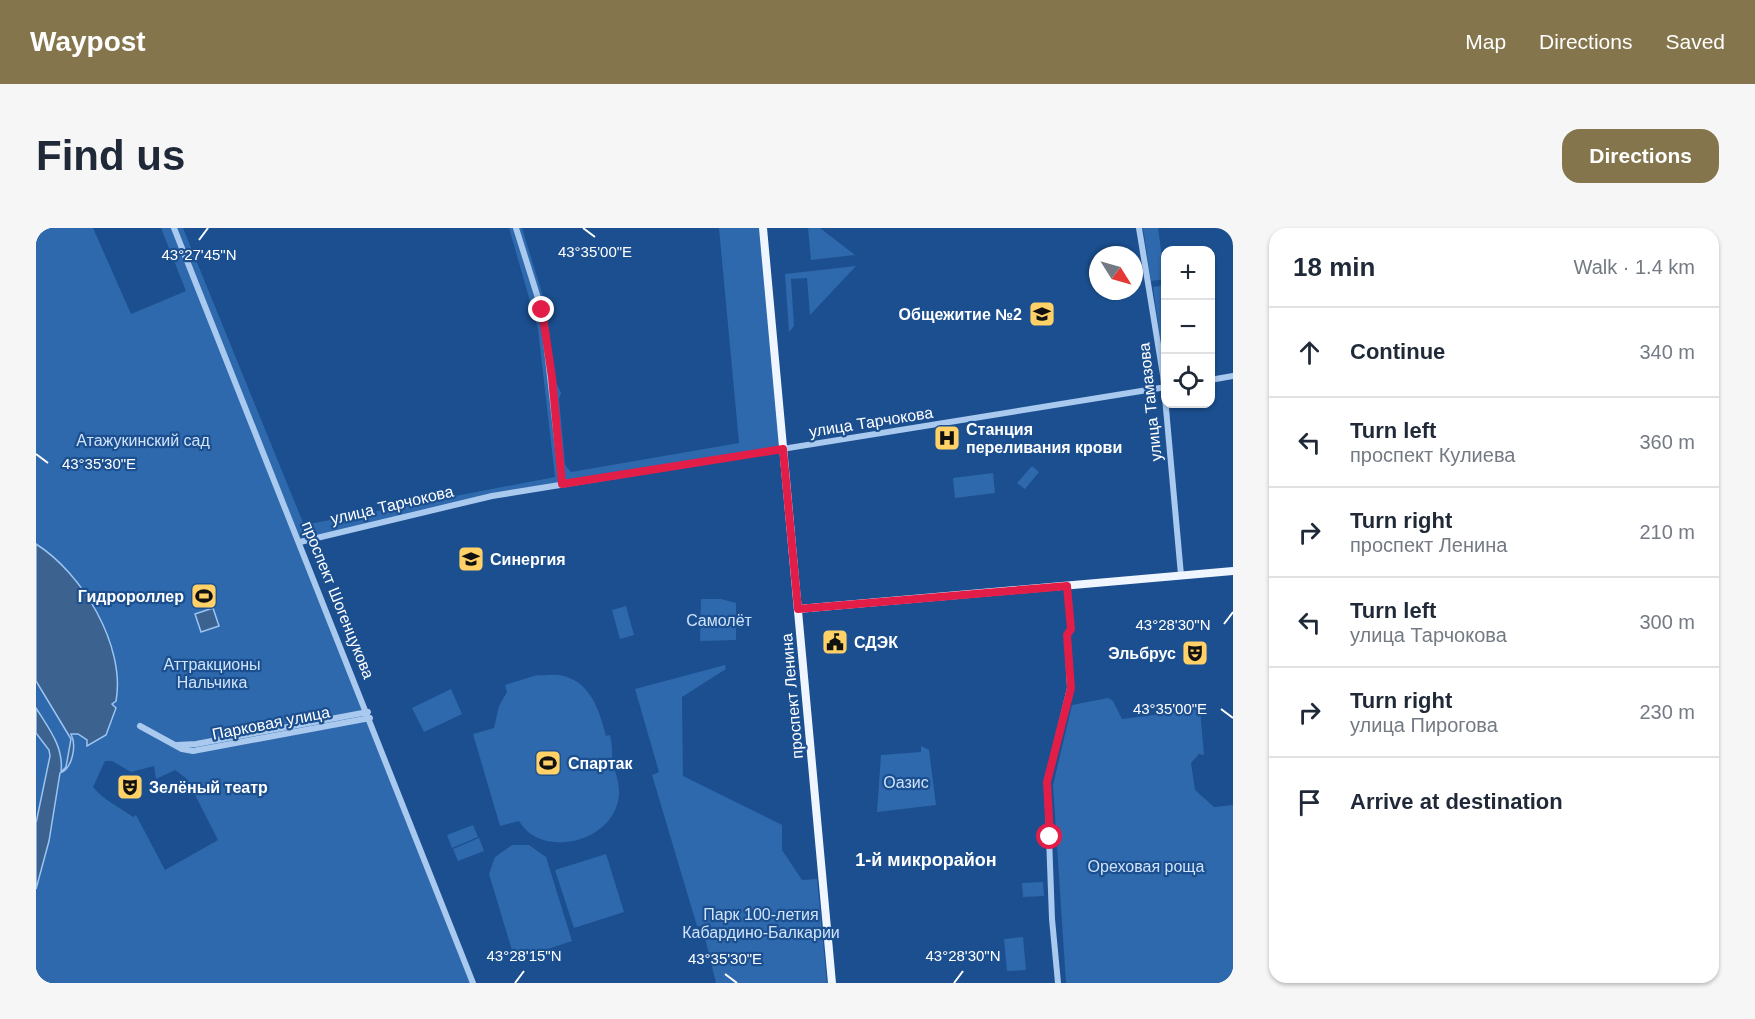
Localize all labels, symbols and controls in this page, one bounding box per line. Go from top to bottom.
text: Waypost [30,26,146,57]
text: Map [1465,30,1506,53]
text: Directions [1539,30,1632,53]
text: Saved [1665,30,1725,53]
button: Directions [1562,129,1719,183]
text: Find us [36,132,185,179]
text: 43°35'00"E [558,243,632,260]
text: 43°27'45"N [161,246,237,263]
north arrow [1089,246,1143,300]
map controls [1161,246,1215,408]
button: + [1161,246,1215,300]
text: 18 min [1293,252,1375,282]
text: Walk · 1.4 km [1574,256,1695,278]
route end [528,296,554,322]
school or university icon: Общежитие №2 [1027,299,1057,329]
button: − [1161,300,1215,354]
place label: Общежитие №2 [899,306,1022,323]
icon: ahead [1293,336,1326,369]
text: Continue [1350,339,1445,364]
text: 340 m [1639,341,1695,363]
street label: улица Тамазова [1135,342,1165,462]
button: locate [1161,354,1215,408]
street label: улица Тарчокова [808,404,934,440]
text: Turn left [1350,418,1436,443]
place label: Станция переливания крови [966,421,1122,456]
hospital icon: Станция переливания крови [932,423,962,453]
icon: left [1293,426,1326,459]
text: 360 m [1639,431,1695,453]
park label: Атажукинский сад [76,432,210,449]
text: проспект Кулиева [1350,444,1515,466]
text: 43°35'30"E [62,455,136,472]
street label: улица Тарчокова [329,483,455,527]
text: Turn right [1350,508,1452,533]
icon: right [1293,516,1326,549]
street label: проспект Шогенцукова [299,519,377,681]
text: 210 m [1639,521,1695,543]
text: проспект Ленина [1350,534,1507,556]
school or university icon: Синергия [456,544,486,574]
place label: Синергия [490,551,566,568]
sports icon: Гидророллер [189,581,219,611]
place label: Гидророллер [78,588,184,605]
text: Turn left [1350,598,1436,623]
icon: left [1293,606,1326,639]
text: 300 m [1639,611,1695,633]
park label: Самолёт [686,612,753,629]
text: 43°28'30"N [1135,616,1211,633]
text: улица Тарчокова [1350,624,1507,646]
public building icon: СДЭК [820,627,850,657]
street label: проспект Ленина [778,632,806,759]
place label: СДЭК [854,634,898,651]
theatre icon: Эльбрус [1180,638,1210,668]
place label: Эльбрус [1108,645,1176,662]
park label: Аттракционы Нальчика [163,656,261,691]
text: Turn right [1350,688,1452,713]
icon: right [1293,696,1326,729]
text: 43°35'00"E [1133,700,1207,717]
text: 230 m [1639,701,1695,723]
street label: Парковая улица [211,703,331,743]
text: улица Пирогова [1350,714,1498,736]
sports icon: Спартак [533,748,563,778]
place label: Спартак [568,755,633,772]
theatre icon: Зелёный театр [115,772,145,802]
park label: Оазис [883,774,929,791]
place label: Зелёный театр [149,779,268,796]
icon: arrive [1293,786,1326,819]
text: Arrive at destination [1350,789,1563,814]
route start [1036,823,1062,849]
district label: 1-й микрорайон [855,850,997,870]
park label: Ореховая роща [1088,858,1205,875]
park label: Парк 100-летия Кабардино-Балкарии [682,906,840,941]
text: 43°28'15"N [486,947,562,964]
text: 43°28'30"N [925,947,1001,964]
text: 43°35'30"E [688,950,762,967]

